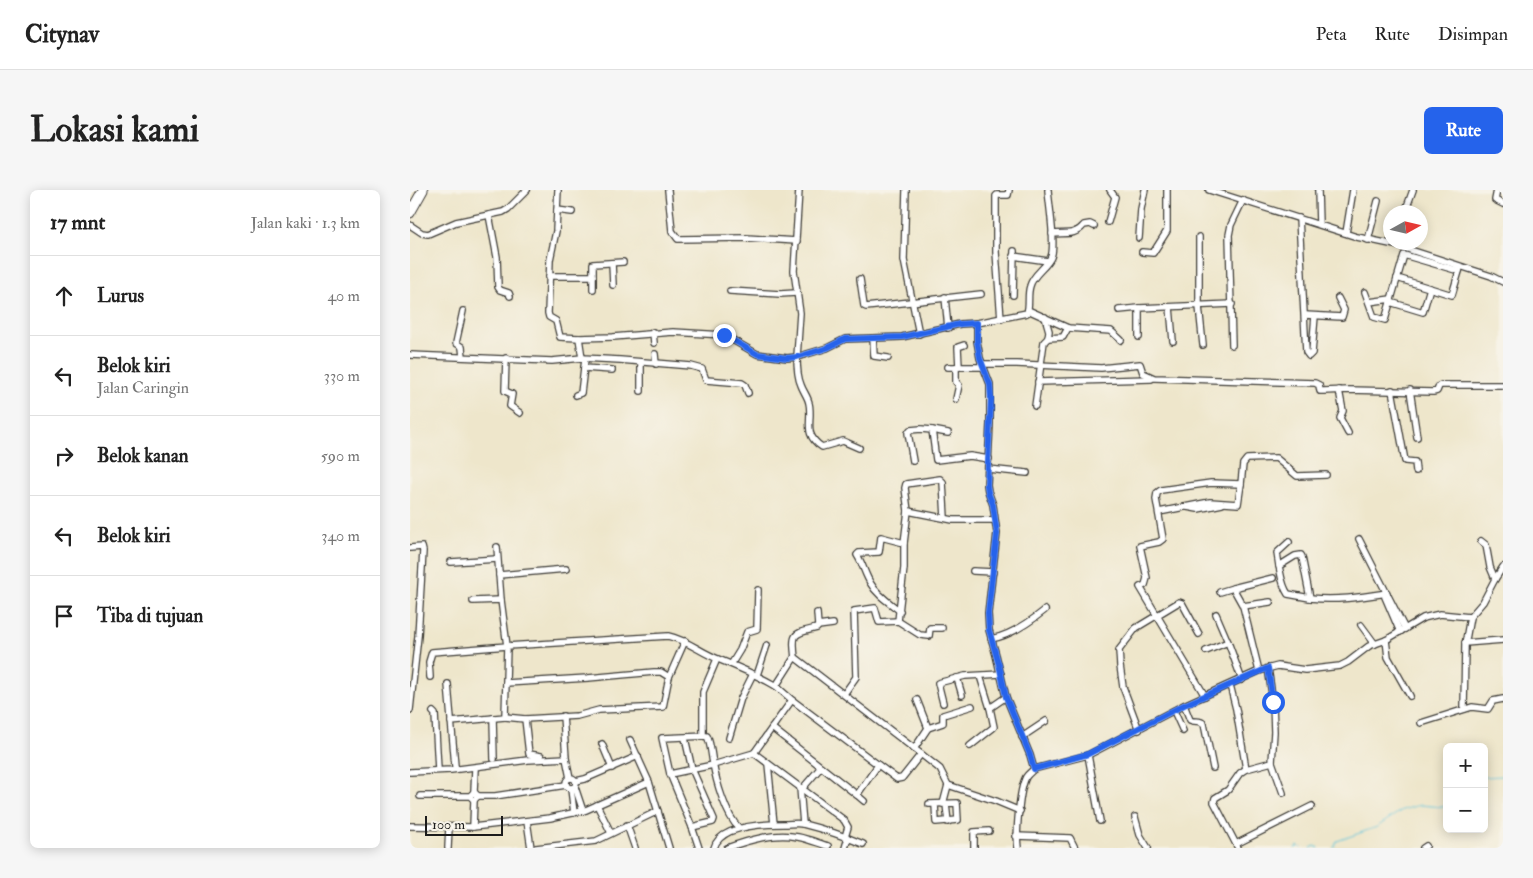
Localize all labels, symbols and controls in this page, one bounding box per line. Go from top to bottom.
text: Citynav [25,19,99,50]
text: Peta [1316,23,1347,46]
text: Rute [1375,23,1410,46]
text: Disimpan [1438,23,1508,46]
button: Rute [1424,107,1503,154]
text: Lokasi kami [30,108,199,152]
north arrow [1383,205,1428,250]
text: 17 mnt [50,209,105,236]
text: Jalan kaki · 1.3 km [251,213,360,233]
icon: ahead [50,282,78,310]
text: Lurus [97,284,144,308]
text: 40 m [327,286,360,306]
route end [713,324,736,347]
text: Belok kiri [97,354,171,378]
icon: left [50,362,78,390]
text: 330 m [324,366,360,386]
text: Jalan Caringin [97,378,189,398]
icon: right [50,442,78,470]
text: Belok kanan [97,444,188,468]
text: 590 m [321,446,360,466]
icon: left [50,522,78,550]
text: Belok kiri [97,524,171,548]
text: 340 m [321,526,360,546]
icon: arrive [50,602,78,630]
text: Tiba di tujuan [97,604,203,628]
route start [1262,691,1285,714]
map controls [1443,743,1488,833]
button: + [1443,743,1488,788]
button: − [1443,788,1488,833]
scale bar [425,813,502,836]
text: 100 m [432,816,465,833]

